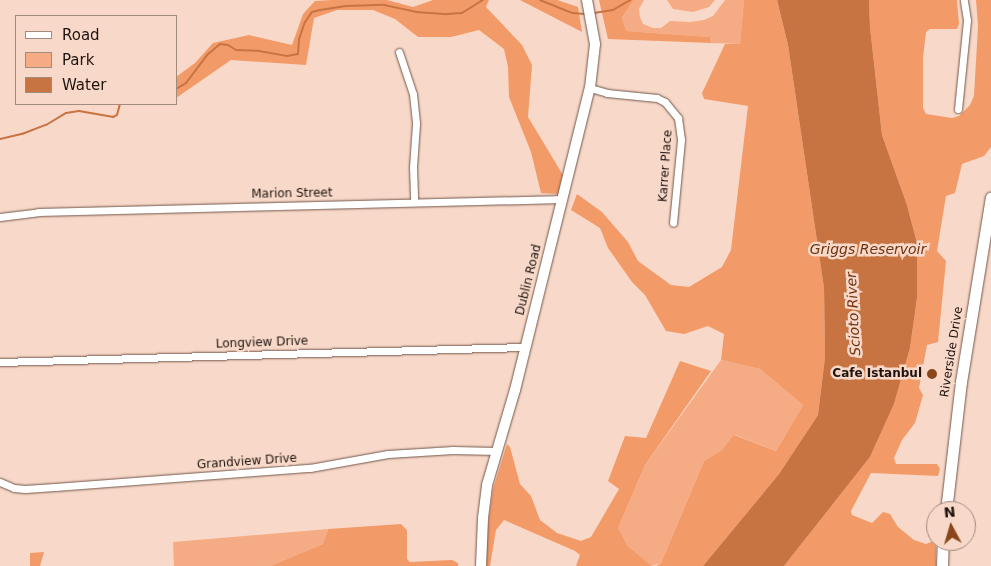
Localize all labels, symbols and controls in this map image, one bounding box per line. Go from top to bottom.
legend [15,15,178,105]
text: Road [62,26,100,44]
text: Park [62,51,94,69]
text: Water [62,76,106,94]
street label: Karrer Place [656,129,676,203]
street label: Marion Street [251,186,333,202]
water label: Griggs Reservoir [810,241,926,257]
street label: Dublin Road [513,243,545,317]
water label: Scioto River [842,272,864,356]
street label: Riverside Drive [938,306,966,398]
street label: Longview Drive [216,334,308,352]
place label: Cafe Istanbul [832,367,922,381]
marker: Cafe Istanbul [926,368,938,380]
street label: Grandview Drive [196,451,298,473]
north arrow [926,501,976,551]
text: N [943,504,956,521]

